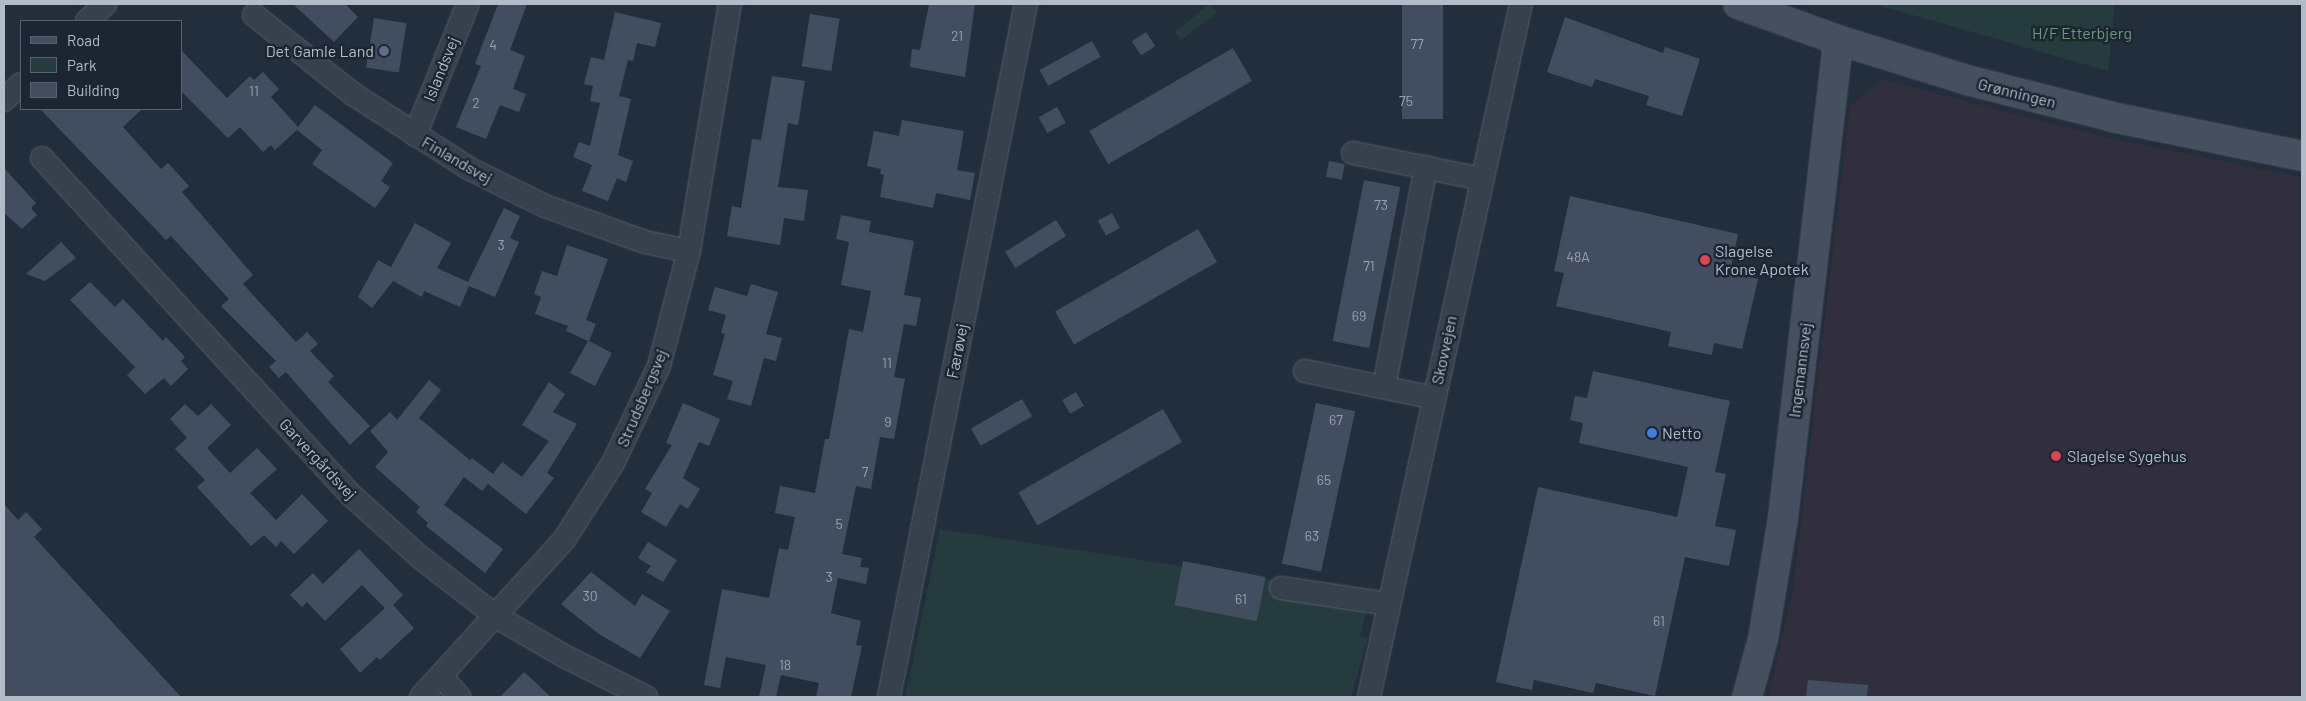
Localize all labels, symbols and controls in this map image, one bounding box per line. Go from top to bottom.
legend [20,20,182,110]
park label: H/F Etterbjerg [2032,23,2132,43]
house number: 21 [951,28,963,44]
text: Road [67,31,100,49]
street label: Islandsvej [419,34,463,104]
house number: 77 [1410,36,1424,52]
house number: 4 [489,37,497,53]
place label: Det Gamle Land [266,41,374,61]
marker: Det Gamle Land [378,45,390,57]
text: Park [67,56,96,74]
street label: Grønningen [1976,74,2058,112]
text: Building [67,81,120,99]
house number: 11 [249,83,259,99]
house number: 75 [1399,93,1413,109]
house number: 2 [472,95,480,111]
street label: Finlandsvej [418,132,496,188]
house number: 73 [1374,197,1388,213]
house number: 3 [497,237,505,253]
place label: Slagelse Krone Apotek [1715,241,1809,279]
house number: 48A [1566,249,1590,265]
marker: Slagelse Krone Apotek [1699,254,1711,266]
house number: 71 [1363,258,1375,274]
house number: 69 [1352,308,1366,324]
street label: Skovvejen [1427,314,1461,386]
street label: Ingemannsvej [1785,321,1815,419]
street label: Færøvej [942,322,972,380]
street label: Strudsbergsvej [613,346,671,450]
house number: 11 [882,355,892,371]
house number: 67 [1329,412,1343,428]
street label: Garvergårdsvej [276,414,360,504]
house number: 9 [884,414,892,430]
place label: Netto [1662,423,1701,443]
marker: Netto [1646,427,1658,439]
place label: Slagelse Sygehus [2067,446,2187,466]
marker: Slagelse Sygehus [2049,449,2063,463]
house number: 7 [862,464,868,480]
house number: 65 [1317,472,1331,488]
house number: 5 [835,516,843,532]
house number: 63 [1305,528,1319,544]
house number: 3 [825,569,833,585]
house number: 30 [582,588,598,604]
house number: 61 [1235,591,1247,607]
house number: 61 [1653,613,1665,629]
house number: 18 [779,657,791,673]

